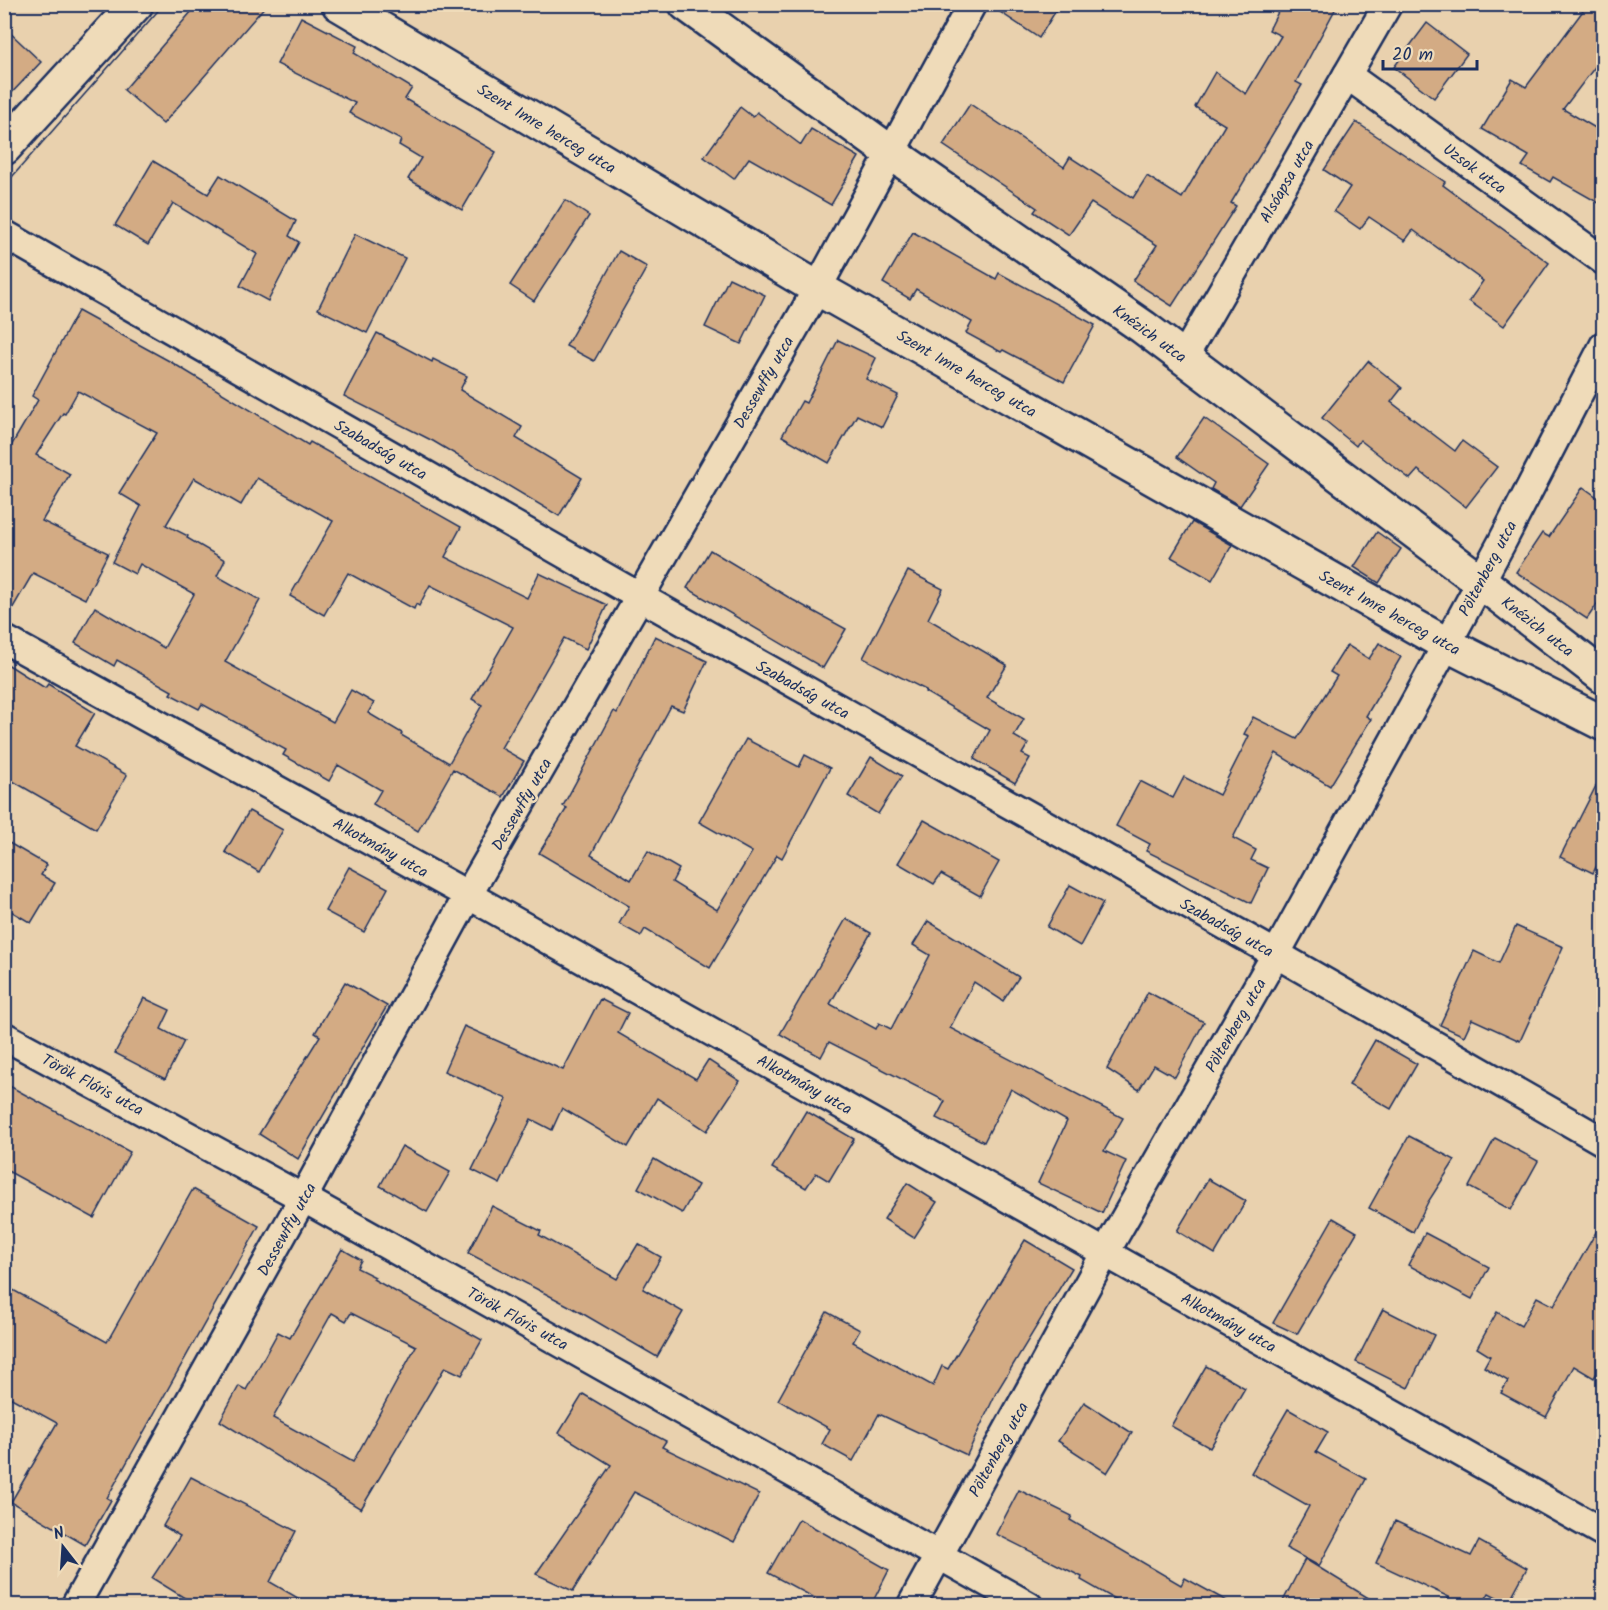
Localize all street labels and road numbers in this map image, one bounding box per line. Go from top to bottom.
street label: Szent Imre herceg utca [472,78,621,181]
street label: Alsóapsa utca [1253,136,1321,228]
street label: Uzsok utca [1437,138,1511,201]
street label: Knézich utca [1107,299,1191,370]
street label: Szent Imre herceg utca [891,324,1041,425]
street label: Dessewffy utca [728,332,801,434]
street label: Szabadság utca [329,414,431,487]
street label: Pöltenberg utca [1453,516,1524,621]
street label: Szent Imre herceg utca [1314,564,1465,663]
street label: Knézich utca [1495,591,1579,664]
street label: Szabadság utca [751,654,854,726]
street label: Dessewffy utca [486,754,559,856]
street label: Alkotmány utca [328,812,433,885]
street label: Szabadság utca [1175,892,1278,964]
street label: Pöltenberg utca [1199,974,1273,1078]
street label: Török Flóris utca [37,1048,148,1123]
street label: Alkotmány utca [752,1049,857,1122]
street label: Dessewffy utca [251,1178,323,1281]
street label: Török Flóris utca [462,1281,573,1358]
street label: Alkotmány utca [1176,1287,1281,1360]
street label: Pöltenberg utca [963,1398,1036,1502]

